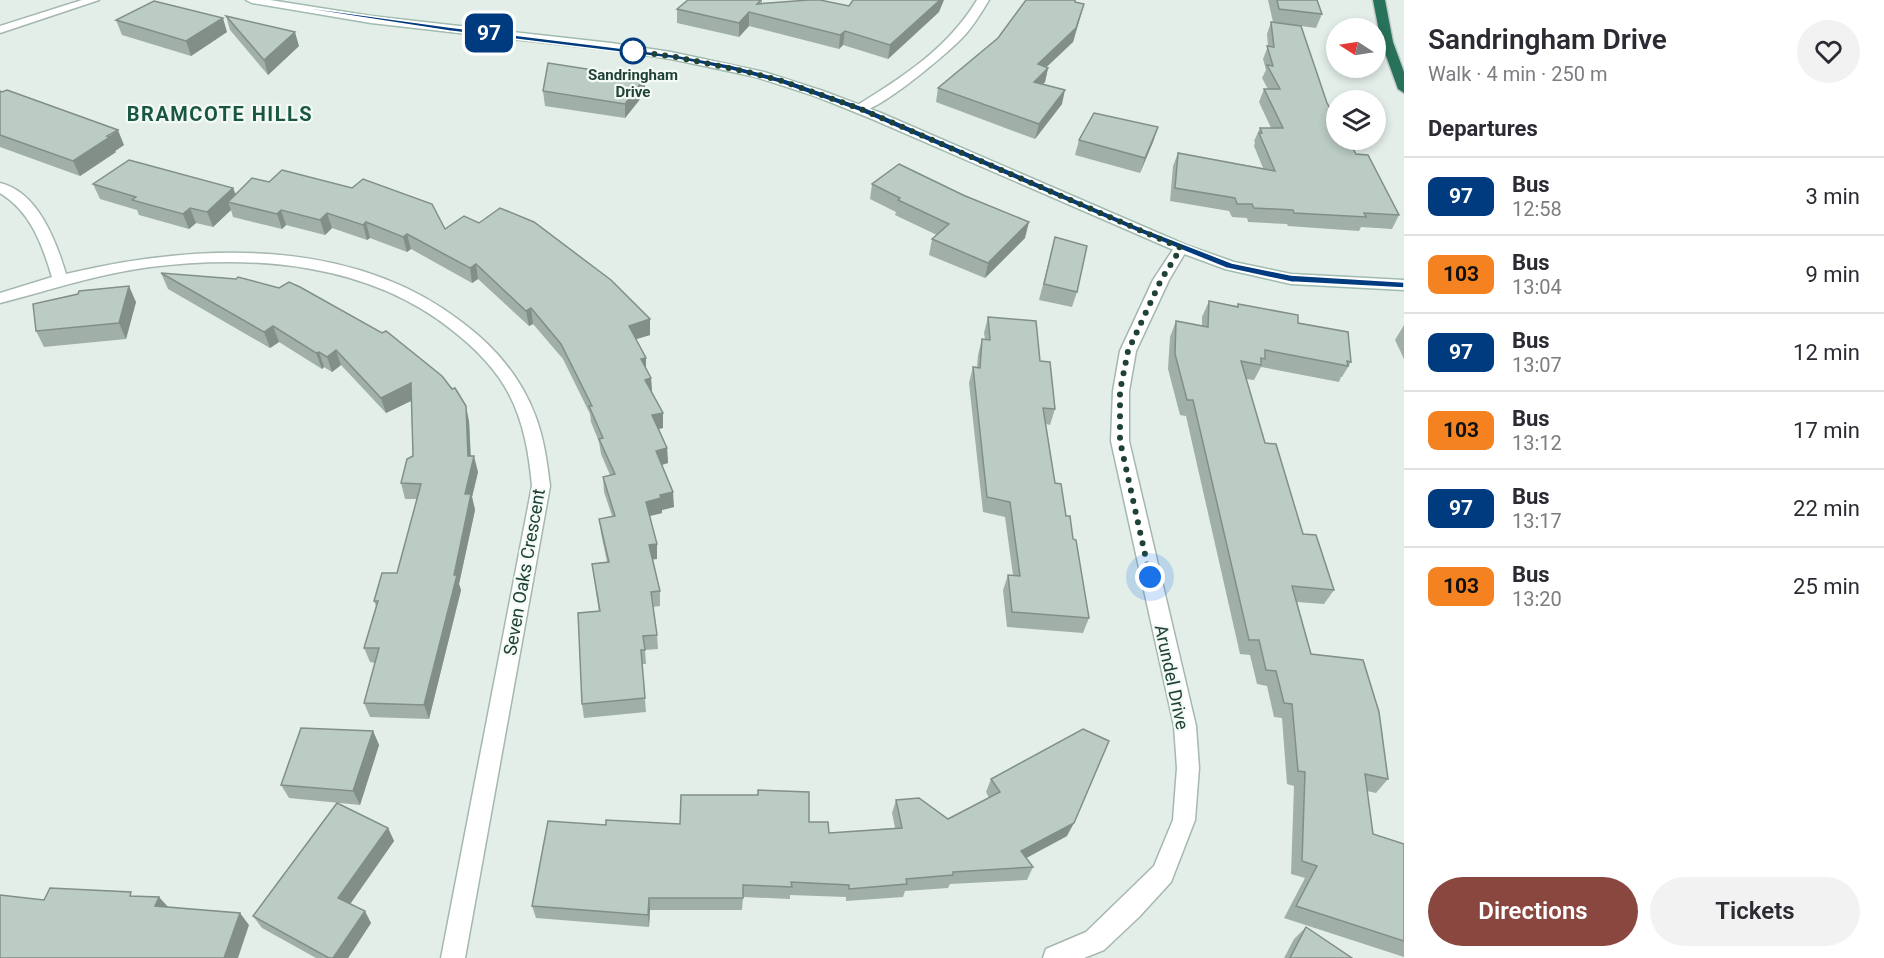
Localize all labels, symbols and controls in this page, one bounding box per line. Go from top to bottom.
line badge: 97 [462,14,516,52]
north arrow [1326,18,1386,78]
map controls [1326,18,1386,150]
button: heart [1797,20,1860,83]
text: 97 [477,21,501,45]
text: Sandringham Drive [1428,23,1667,56]
marker: Sandringham Drive [620,38,646,64]
text: Walk · 4 min · 250 m [1428,62,1607,86]
place label: Sandringham Drive [588,66,678,101]
button: layers [1326,90,1386,150]
district label: BRAMCOTE HILLS [127,102,313,126]
text: Departures [1428,116,1538,141]
text: Bus [1512,172,1550,197]
text: 97 [1449,184,1473,208]
text: 3 min [1805,184,1860,209]
text: 12:58 [1512,197,1562,221]
text: Bus [1512,250,1550,275]
text: 103 [1443,262,1479,286]
text: 9 min [1805,262,1860,287]
text: 13:04 [1512,275,1562,299]
text: Bus [1512,328,1550,353]
text: 97 [1449,340,1473,364]
text: 12 min [1793,340,1860,365]
text: 13:07 [1512,353,1562,377]
text: Bus [1512,406,1550,431]
text: 103 [1443,418,1479,442]
text: 17 min [1793,418,1860,443]
text: 13:12 [1512,431,1562,455]
text: Bus [1512,484,1550,509]
street label: Seven Oaks Crescent [499,487,549,657]
text: 97 [1449,496,1473,520]
text: 22 min [1793,496,1860,521]
text: 13:17 [1512,509,1562,533]
your location [1135,562,1165,592]
text: Bus [1512,562,1550,587]
text: 103 [1443,574,1479,598]
text: 25 min [1793,574,1860,599]
text: 13:20 [1512,587,1562,611]
street label: Arundel Drive [1151,623,1193,731]
button: Directions [1428,877,1638,946]
button: Tickets [1650,877,1860,946]

